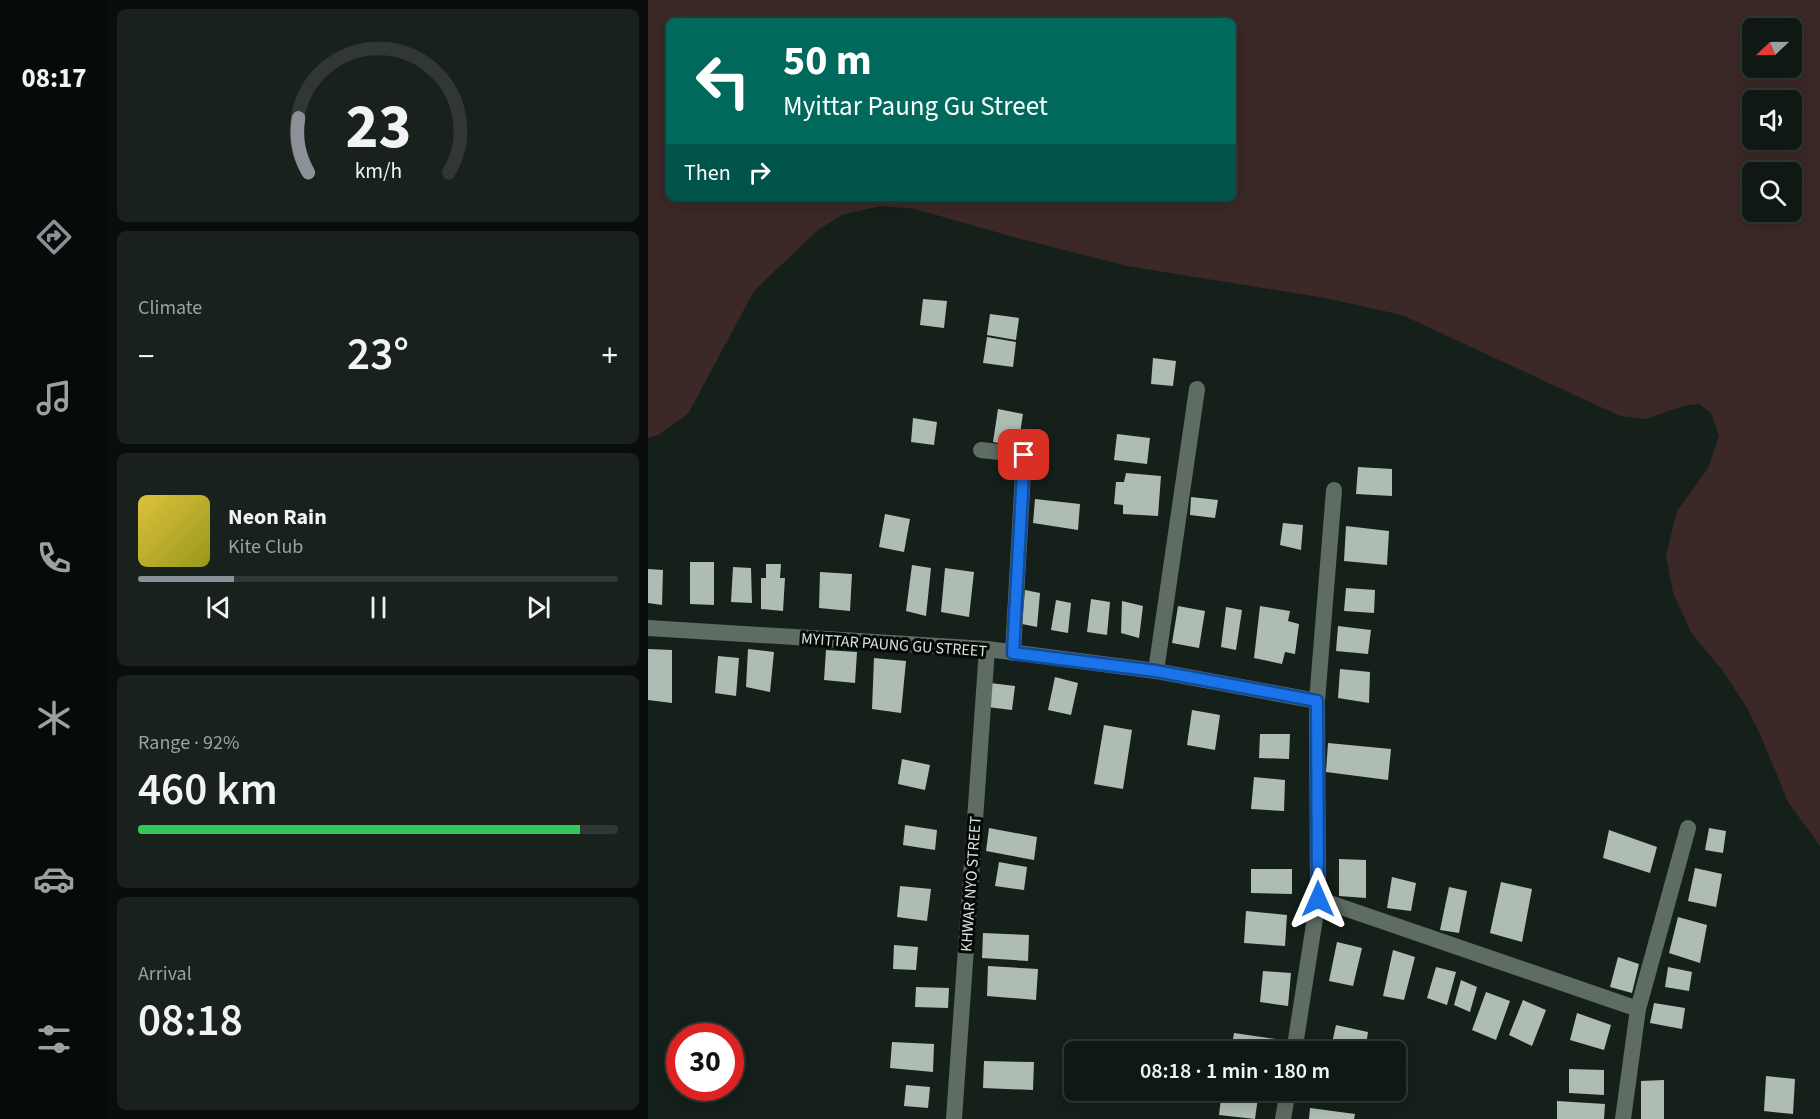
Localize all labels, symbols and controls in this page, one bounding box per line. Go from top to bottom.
north arrow [1742,18,1802,78]
map controls [1742,18,1802,222]
text: 50 m [783,31,872,91]
icon: left [684,42,762,120]
text: 08:17 [21,59,87,98]
text: 23 [345,83,411,172]
text: Myittar Paung Gu Street [783,87,1048,126]
button: sound [1742,90,1802,150]
text: km/h [354,156,402,187]
icon: right [743,156,776,189]
text: Then [684,157,731,189]
button: search [1742,162,1802,222]
icon: directions [33,216,75,258]
text: Climate [138,294,202,322]
text: 23° [347,323,409,387]
text: − [138,333,154,380]
text: + [602,333,618,380]
icon: music [33,377,75,419]
pin [998,429,1049,480]
icon: arrive [1007,438,1040,471]
text: Neon Rain [228,501,327,533]
text: Kite Club [228,533,303,561]
icon: phone [33,537,75,579]
icon: previous [202,591,235,624]
icon: pause [362,591,395,624]
icon: next [522,591,555,624]
street label: MYITTAR PAUNG GU STREET [800,628,988,662]
icon: climate [33,697,75,739]
text: Range · 92% [138,729,239,757]
text: 460 km [138,758,278,822]
street label: KHWAR NYO STREET [955,815,987,953]
icon: car [33,858,75,900]
position arrow [1286,867,1350,931]
text: Arrival [138,960,192,988]
text: 08:18 [138,989,243,1053]
icon: filters [33,1018,75,1060]
speed limit sign: 30 [666,1023,744,1101]
text: 08:18 · 1 min · 180 m [1140,1055,1330,1087]

